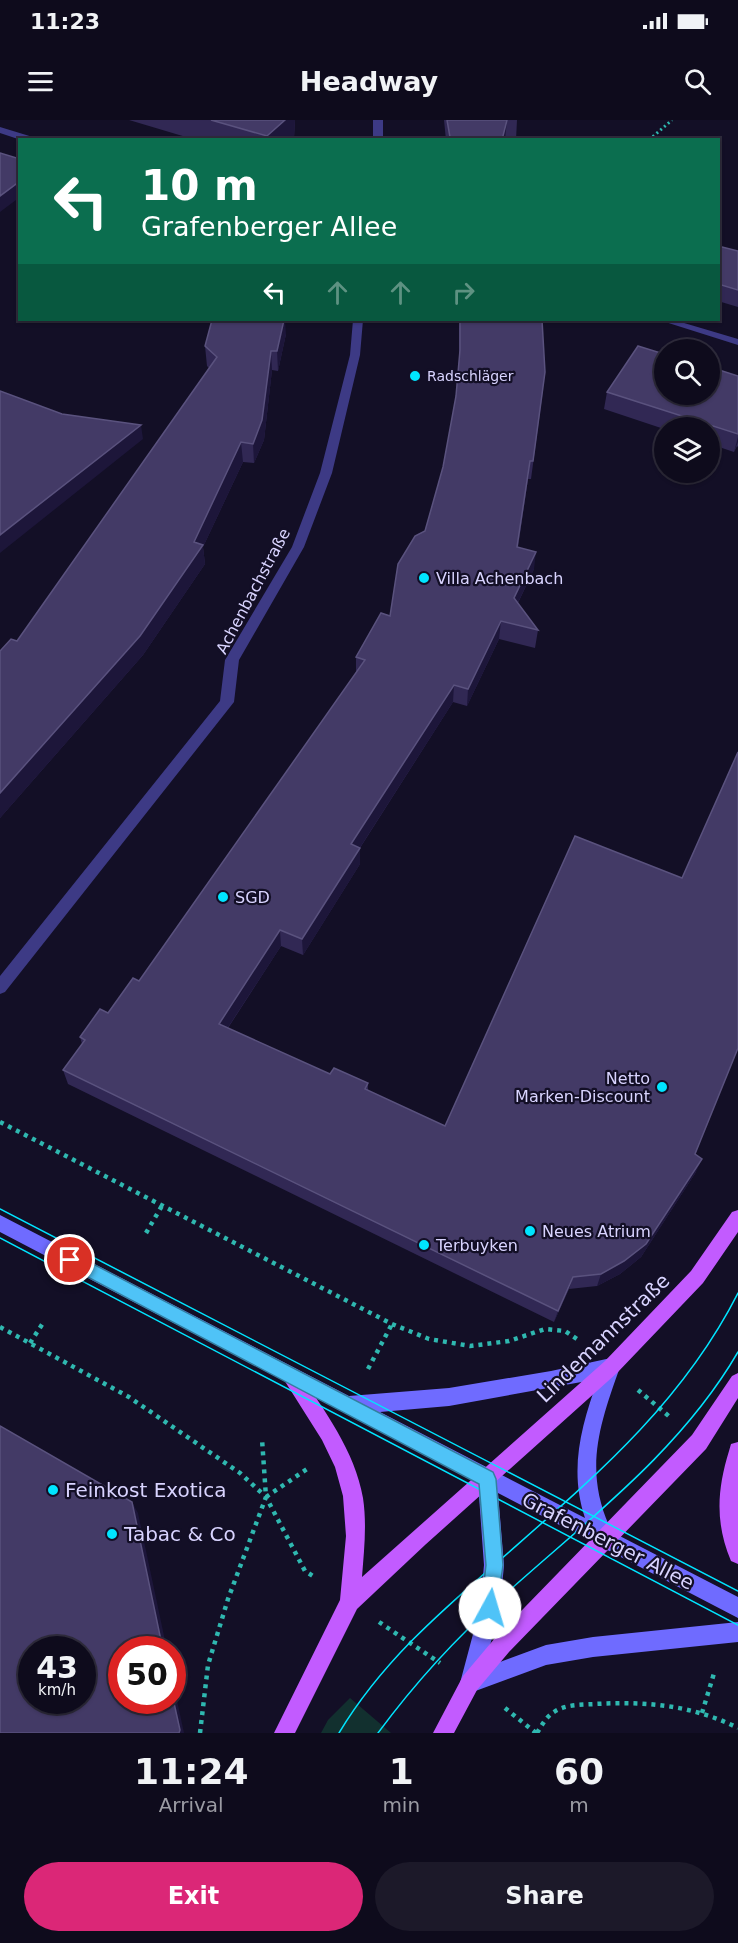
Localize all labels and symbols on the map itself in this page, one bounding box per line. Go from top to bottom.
place label: Radschläger [427,368,514,384]
marker: Radschläger [408,369,422,383]
street label: Achenbachstraße [212,525,294,657]
place label: Villa Achenbach [436,569,563,588]
marker: Villa Achenbach [417,571,431,585]
place label: SGD [235,888,270,907]
marker: SGD [216,890,230,904]
place label: Netto Marken-Discount [515,1069,650,1106]
marker: Netto Marken-Discount [655,1080,669,1094]
place label: Neues Atrium [542,1222,651,1241]
marker: Neues Atrium [523,1224,537,1238]
pin [44,1234,95,1285]
place label: Terbuyken [435,1236,518,1255]
marker: Terbuyken [417,1238,431,1252]
street label: Lindemannstraße [532,1269,674,1407]
place label: Feinkost Exotica [65,1478,226,1502]
marker: Feinkost Exotica [46,1483,60,1497]
street label: Grafenberger Allee [518,1487,698,1595]
place label: Tabac & Co [123,1522,236,1546]
marker: Tabac & Co [105,1527,119,1541]
position arrow [458,1576,522,1640]
speed limit sign: 50 [108,1636,186,1714]

